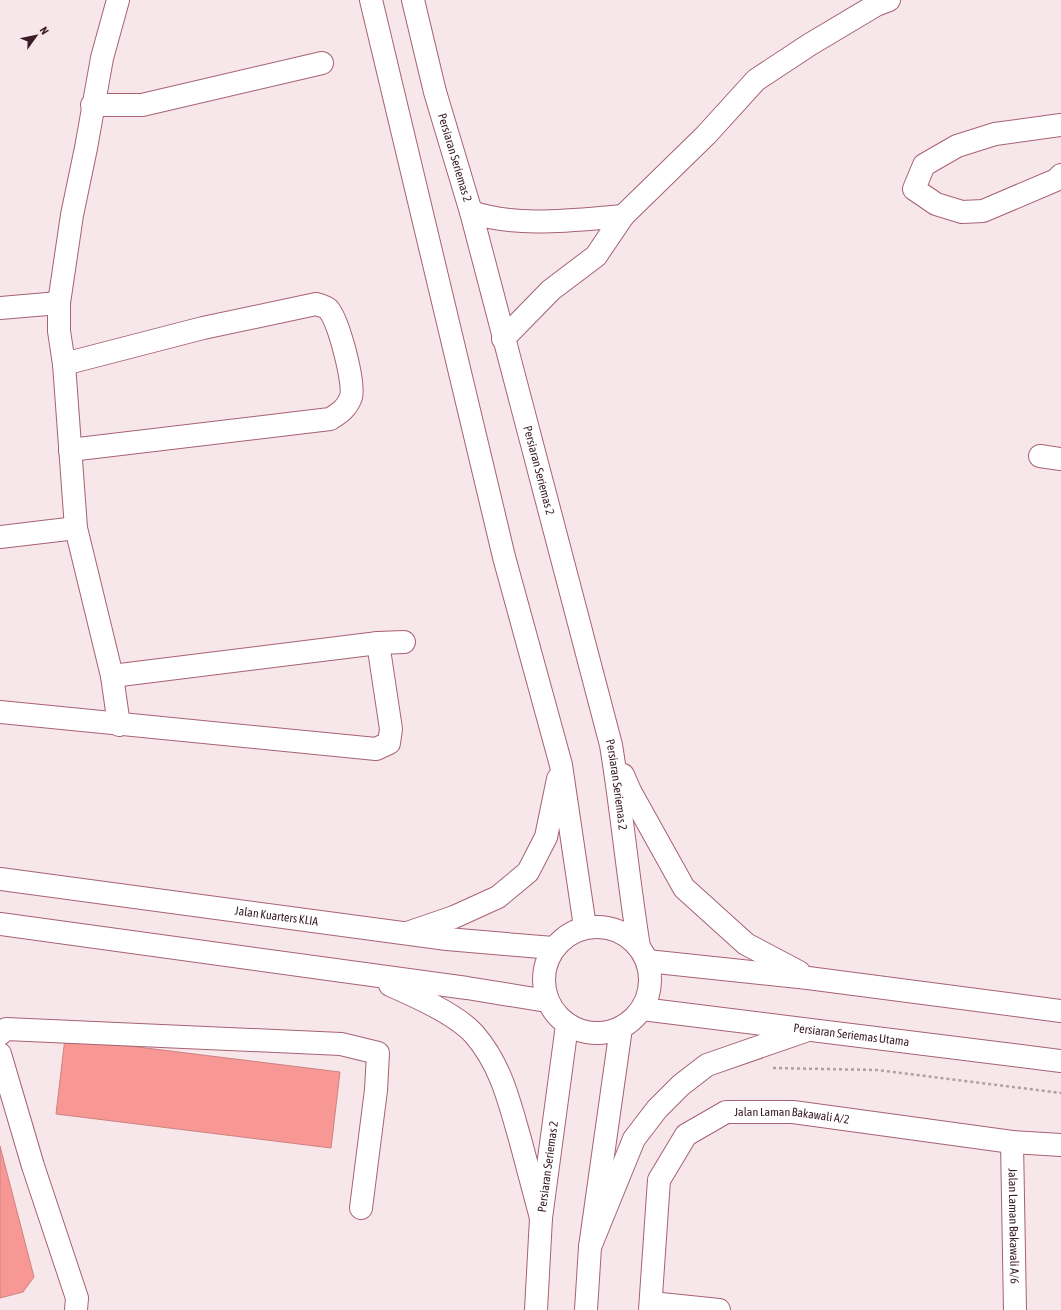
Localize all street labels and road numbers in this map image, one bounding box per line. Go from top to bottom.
street label: Persiaran Seriemas 2 [435,112,475,204]
street label: Persiaran Seriemas 2 [520,424,557,517]
street label: Persiaran Seriemas 2 [603,738,630,831]
street label: Jalan Kuarters KLIA [234,904,319,929]
street label: Persiaran Seriemas Utama [793,1021,910,1049]
street label: Jalan Laman Bakawali A/2 [734,1105,850,1127]
street label: Persiaran Seriemas 2 [535,1120,561,1213]
street label: Jalan Laman Bakawali A/6 [1005,1168,1022,1284]

